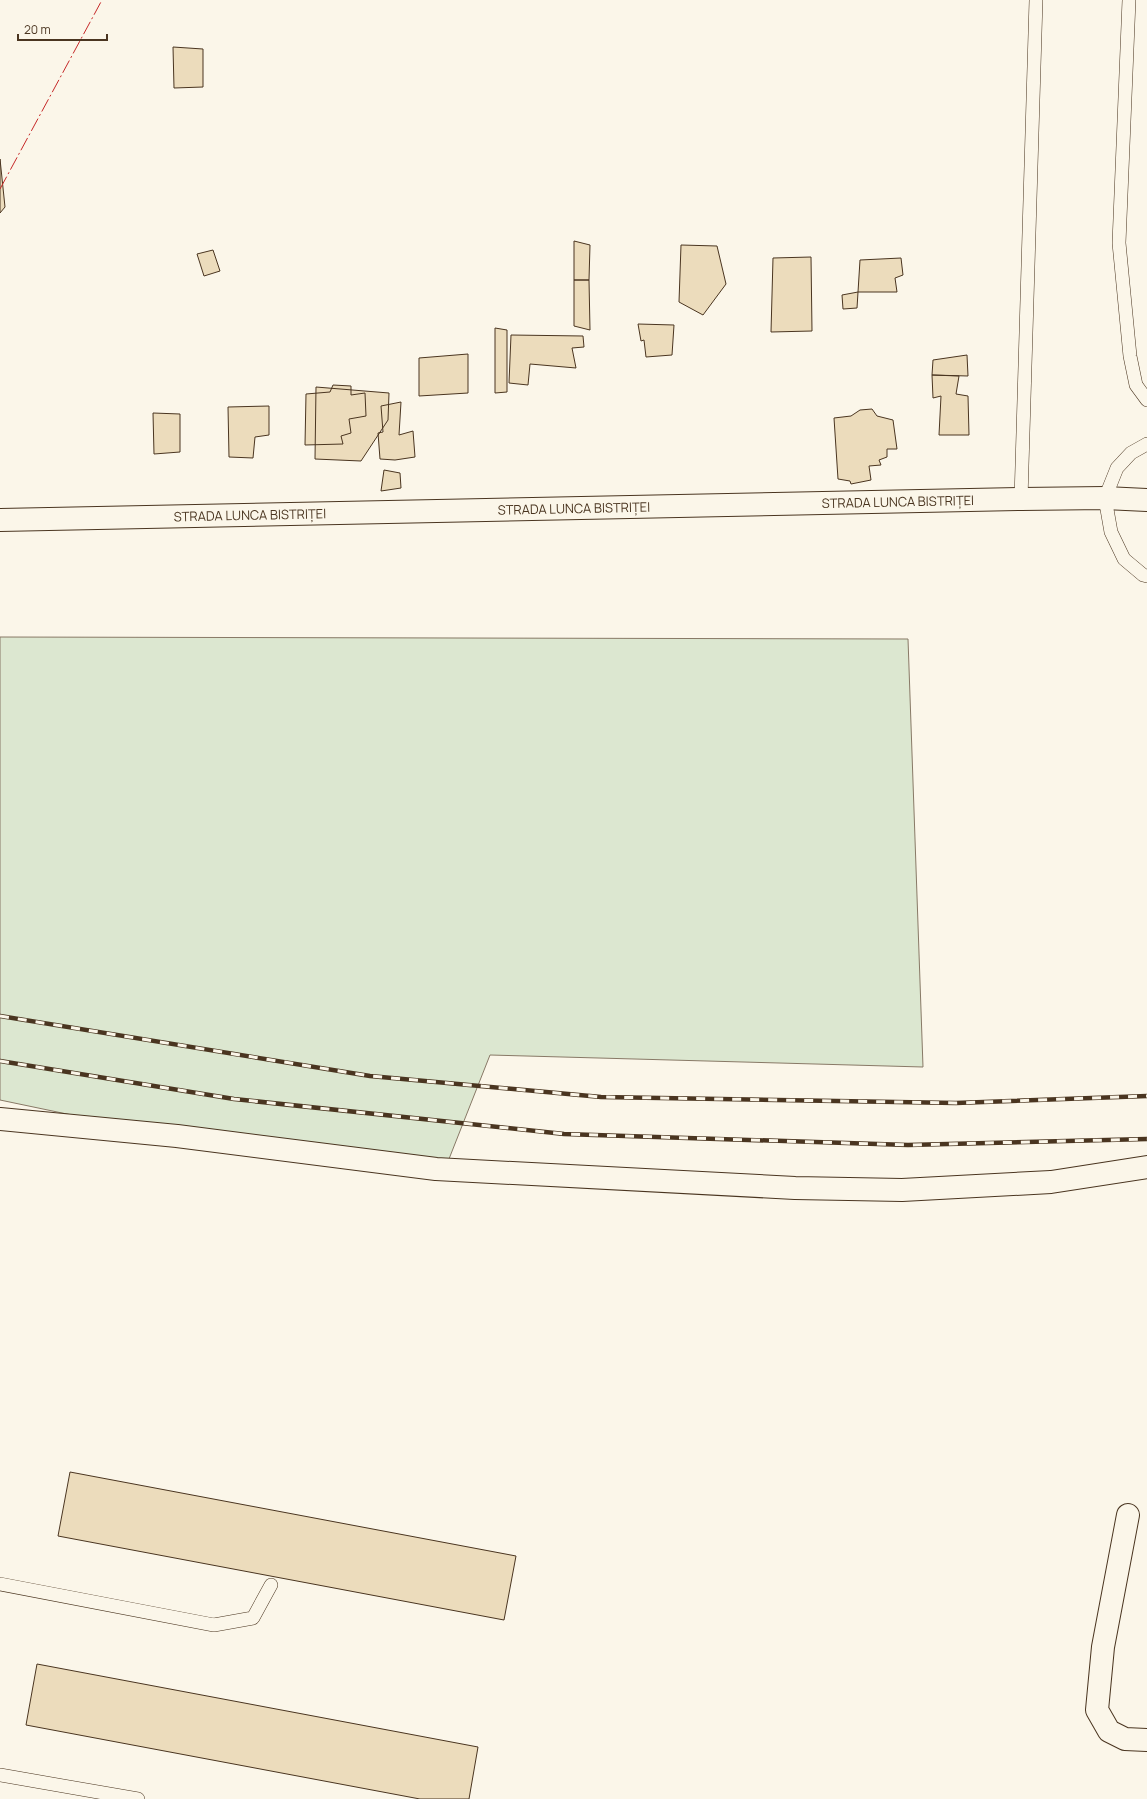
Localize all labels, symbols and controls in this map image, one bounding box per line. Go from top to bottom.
scale bar [18,16,107,42]
text: 20 m [24,21,51,38]
street label: STRADA LUNCA BISTRIȚEI [821,491,974,512]
street label: STRADA LUNCA BISTRIȚEI [497,498,650,519]
street label: STRADA LUNCA BISTRIȚEI [174,504,326,525]

